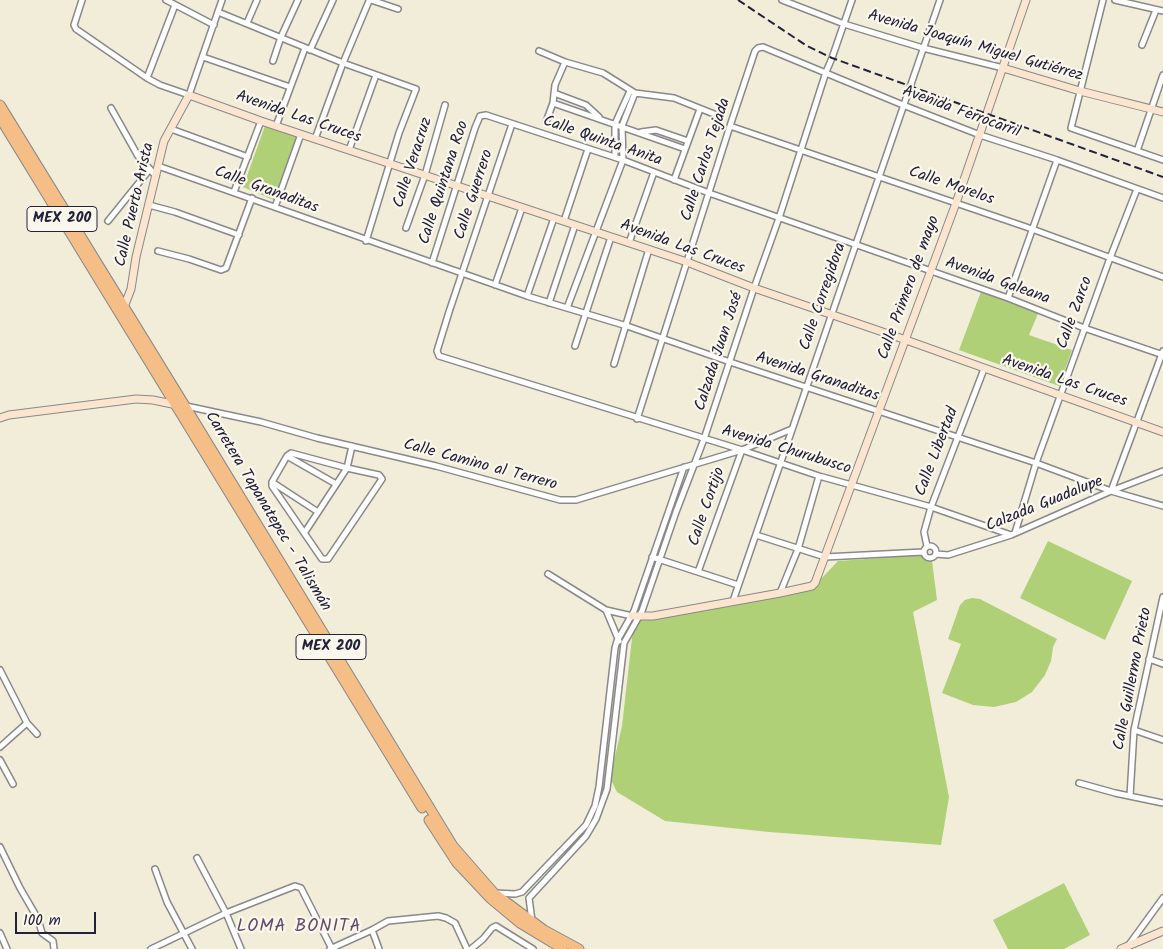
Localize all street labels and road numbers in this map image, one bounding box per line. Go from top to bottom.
street label: Avenida Joaquín Miguel Gutiérrez [865,7,1085,87]
street label: Avenida Ferrocarril [899,83,1023,143]
street label: Avenida Las Cruces [233,88,363,148]
street label: Calle Carlos Tejada [678,96,736,224]
street label: Calle Quinta Anita [540,113,664,171]
street label: Calle Veracruz [390,115,438,211]
street label: Calle Quintana Roo [416,119,474,247]
street label: Calle Puerto Arista [112,141,160,269]
street label: Calle Guerrero [451,148,499,242]
street label: Calle Granaditas [211,163,321,219]
street label: Calle Morelos [906,163,996,211]
road number: MEX 200 [27,206,97,232]
street label: Calle Primero de mayo [875,213,945,363]
street label: Avenida Las Cruces [617,217,747,279]
street label: Calle Corregidora [797,241,851,353]
street label: Avenida Galeana [942,254,1052,310]
street label: Calle Zarco [1054,274,1098,352]
street label: Calzada Juan José [692,290,748,414]
street label: Avenida Granaditas [753,349,881,407]
street label: Avenida Las Cruces [999,352,1129,412]
street label: Calle Libertad [912,405,964,499]
street label: Carretera Tapanatepec - Talismán [200,409,334,615]
street label: Avenida Churubusco [719,422,853,480]
street label: Calle Camino al Terrero [401,436,559,496]
street label: Calle Cortijo [686,465,730,549]
street label: Calzada Guadalupe [984,473,1106,537]
street label: Calle Guillermo Prieto [1111,606,1157,752]
road number: MEX 200 [296,634,366,660]

